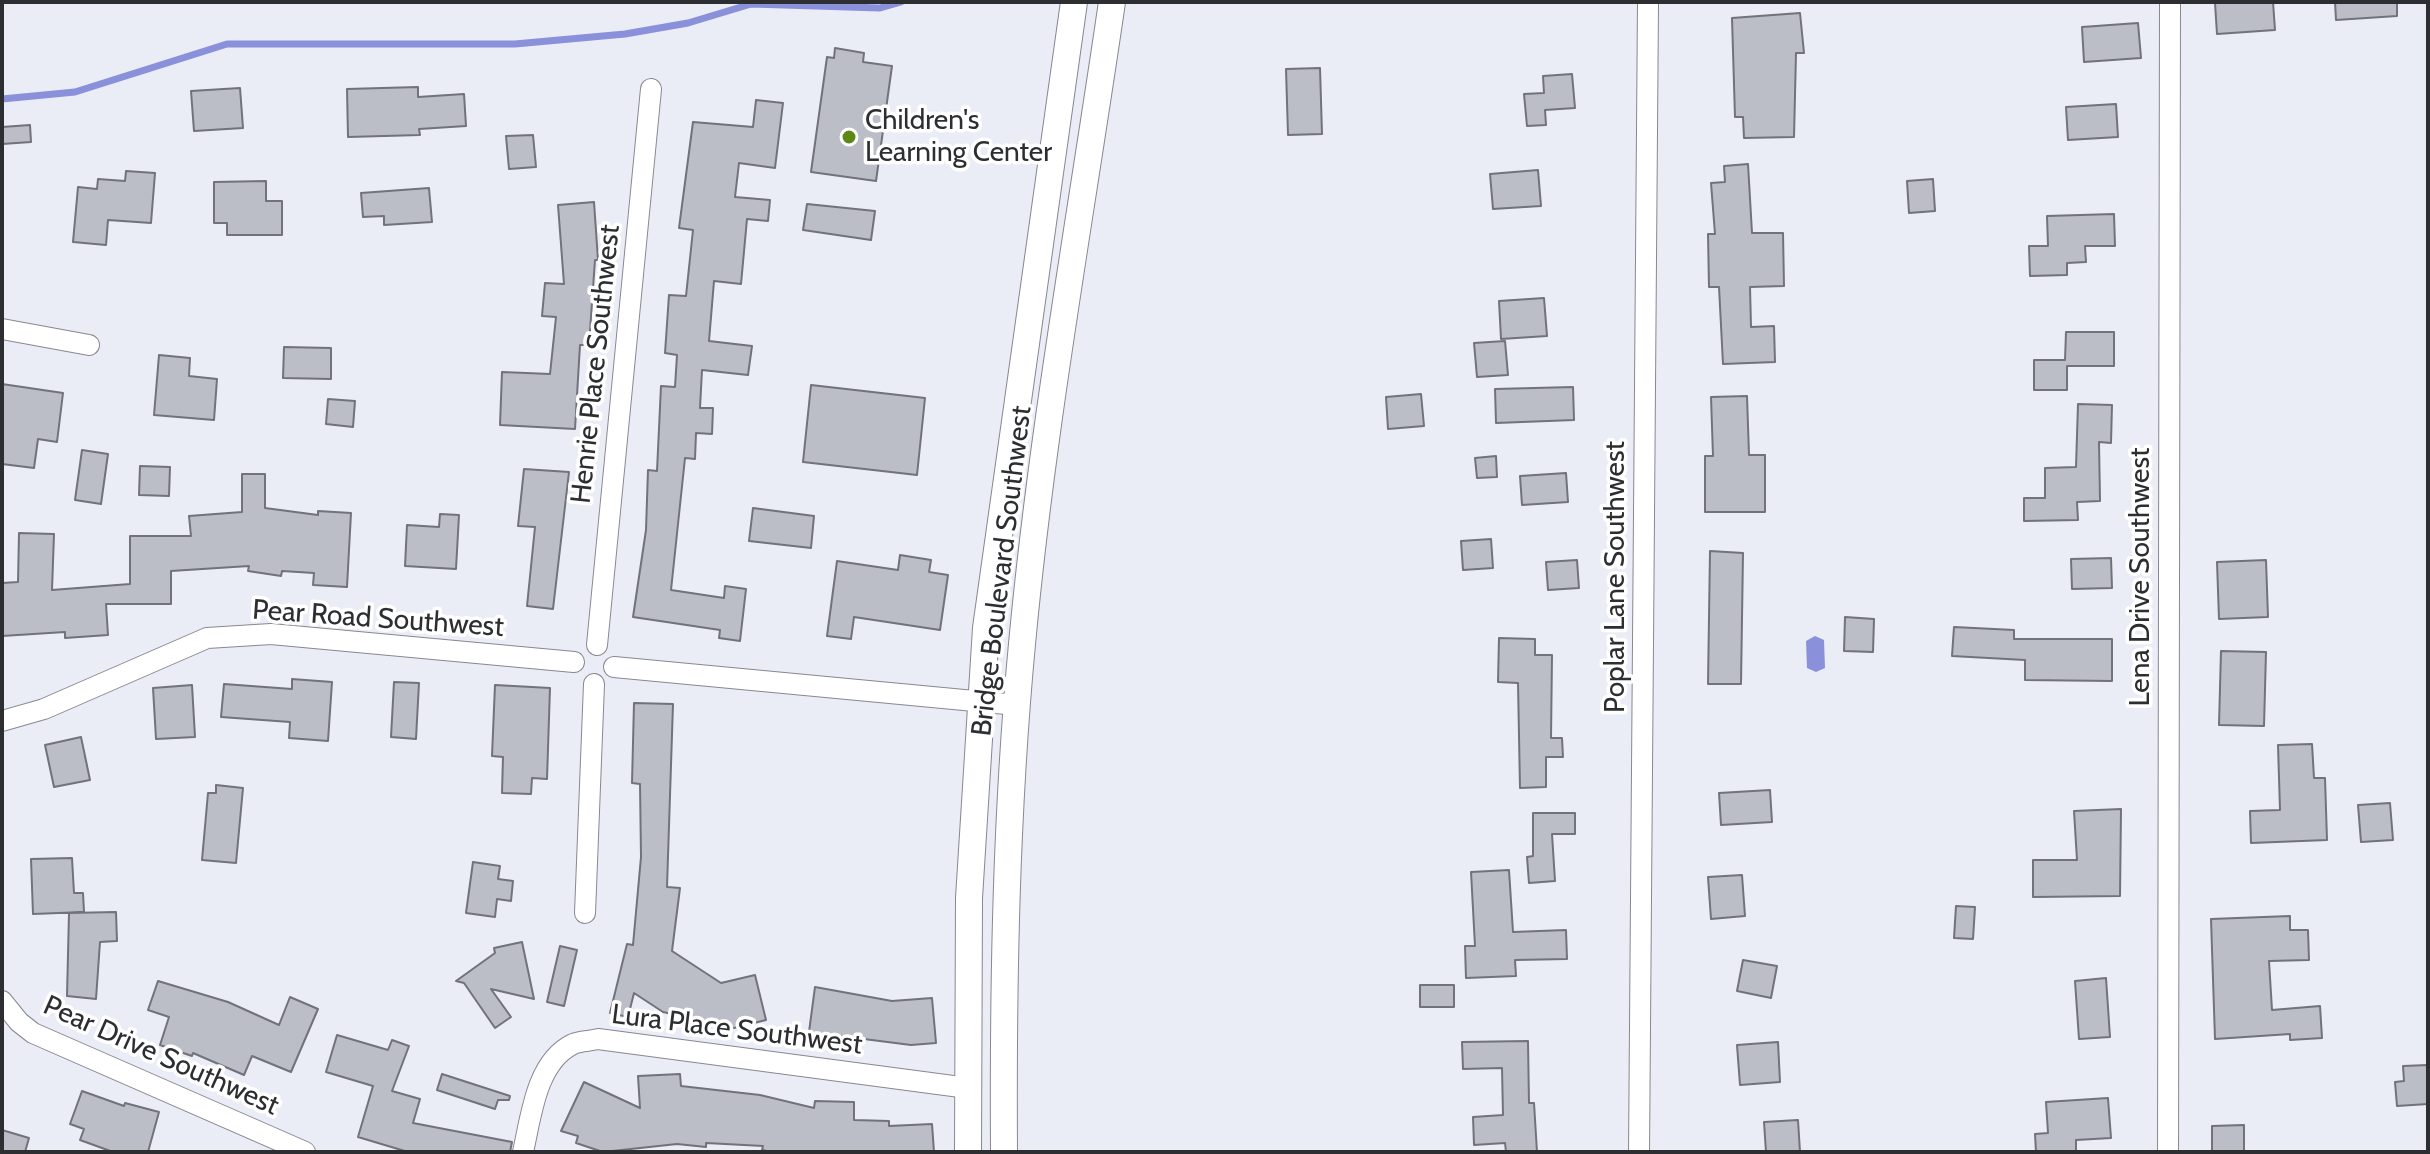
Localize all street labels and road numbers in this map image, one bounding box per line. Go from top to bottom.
street label: Henrie Place Southwest [565,223,627,505]
street label: Bridge Boulevard Southwest [965,404,1039,738]
street label: Poplar Lane Southwest [1599,441,1633,713]
street label: Lena Drive Southwest [2124,448,2158,706]
street label: Pear Road Southwest [251,593,505,645]
street label: Pear Drive Southwest [38,989,284,1123]
street label: Lura Place Southwest [610,998,864,1062]

